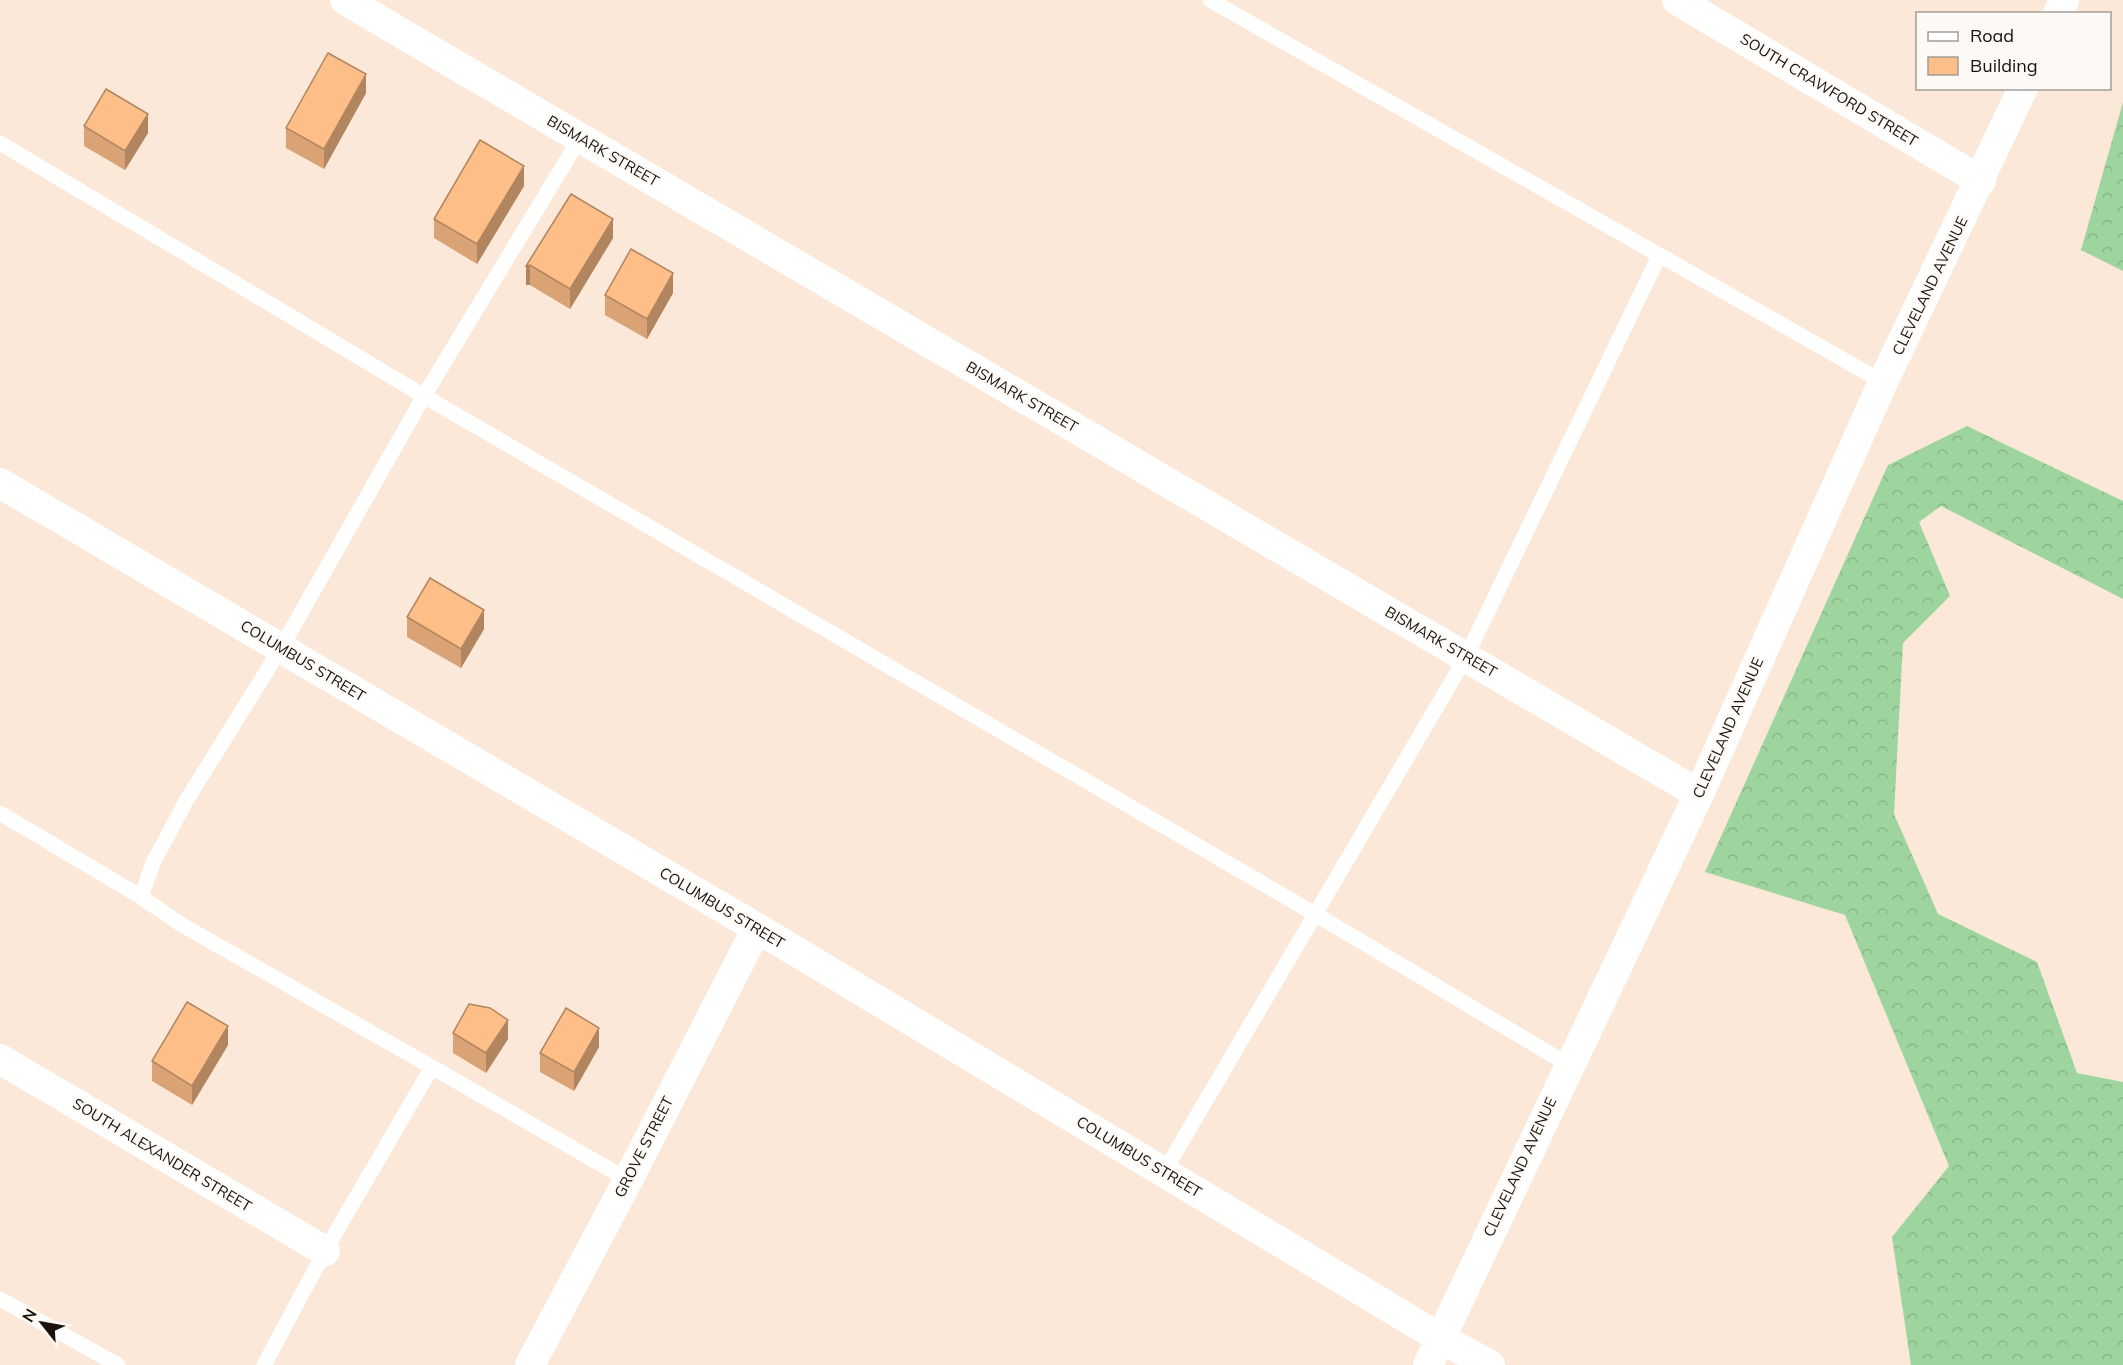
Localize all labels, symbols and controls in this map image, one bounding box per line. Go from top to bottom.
legend [1916,12,2111,90]
text: Road [1970,24,2014,47]
street label: SOUTH CRAWFORD STREET [1737,29,1922,150]
text: Building [1970,54,2038,77]
street label: BISMARK STREET [544,111,663,190]
street label: CLEVELAND AVENUE [1888,213,1972,358]
street label: BISMARK STREET [963,357,1082,436]
street label: BISMARK STREET [1382,602,1501,681]
street label: COLUMBUS STREET [237,616,369,705]
street label: CLEVELAND AVENUE [1688,654,1767,801]
street label: COLUMBUS STREET [656,863,788,952]
street label: GROVE STREET [610,1093,677,1200]
street label: SOUTH ALEXANDER STREET [69,1094,255,1216]
street label: CLEVELAND AVENUE [1479,1094,1560,1240]
street label: COLUMBUS STREET [1073,1112,1205,1201]
north arrow [12,1293,72,1353]
text: N [17,1305,41,1326]

